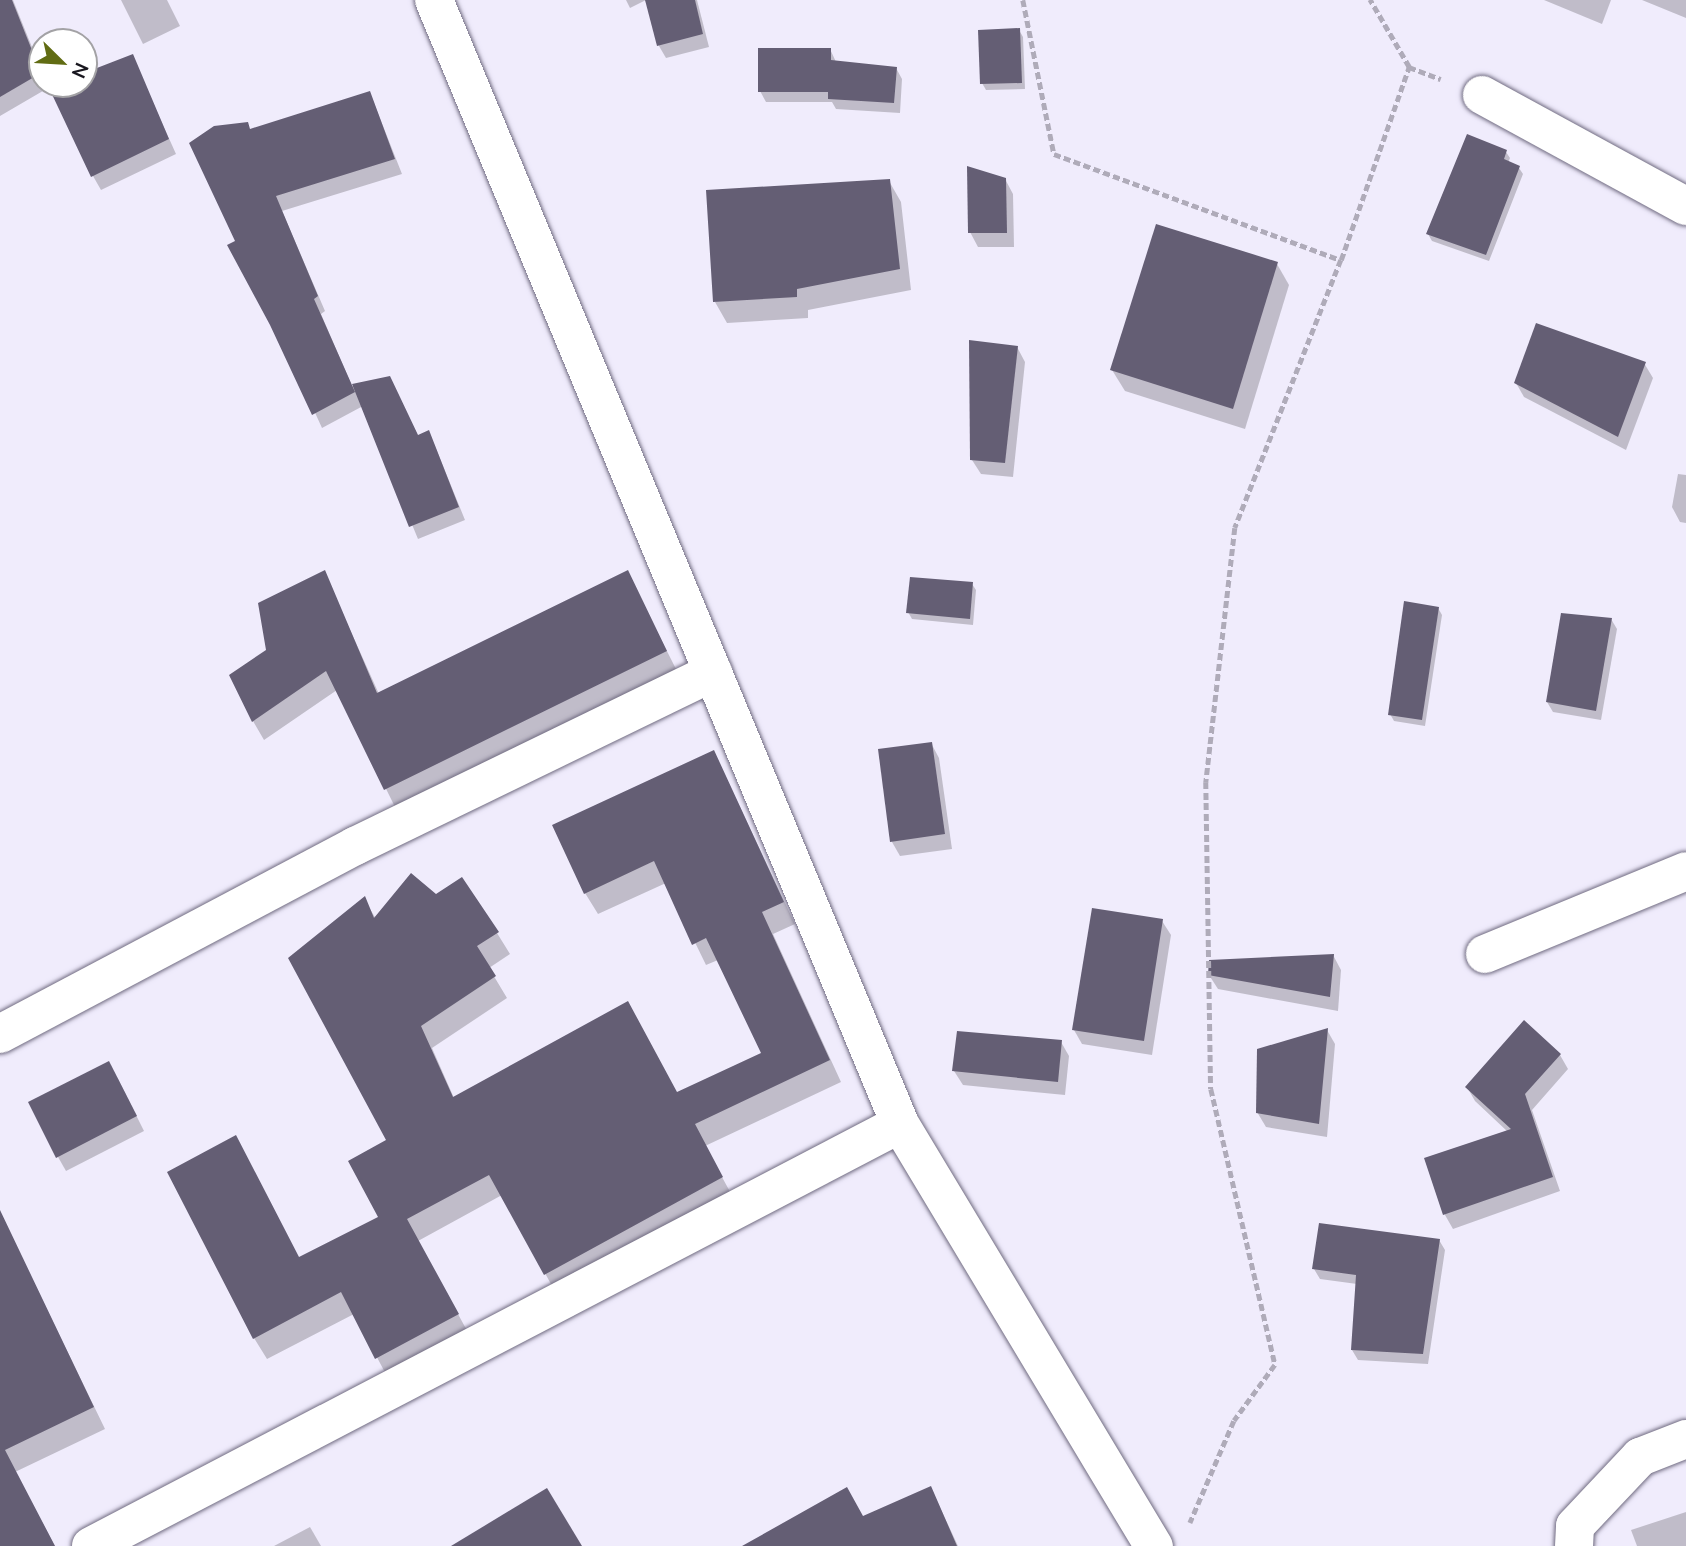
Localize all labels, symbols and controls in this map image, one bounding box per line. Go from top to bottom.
north arrow [28,28,98,98]
text: N [66,59,94,82]

